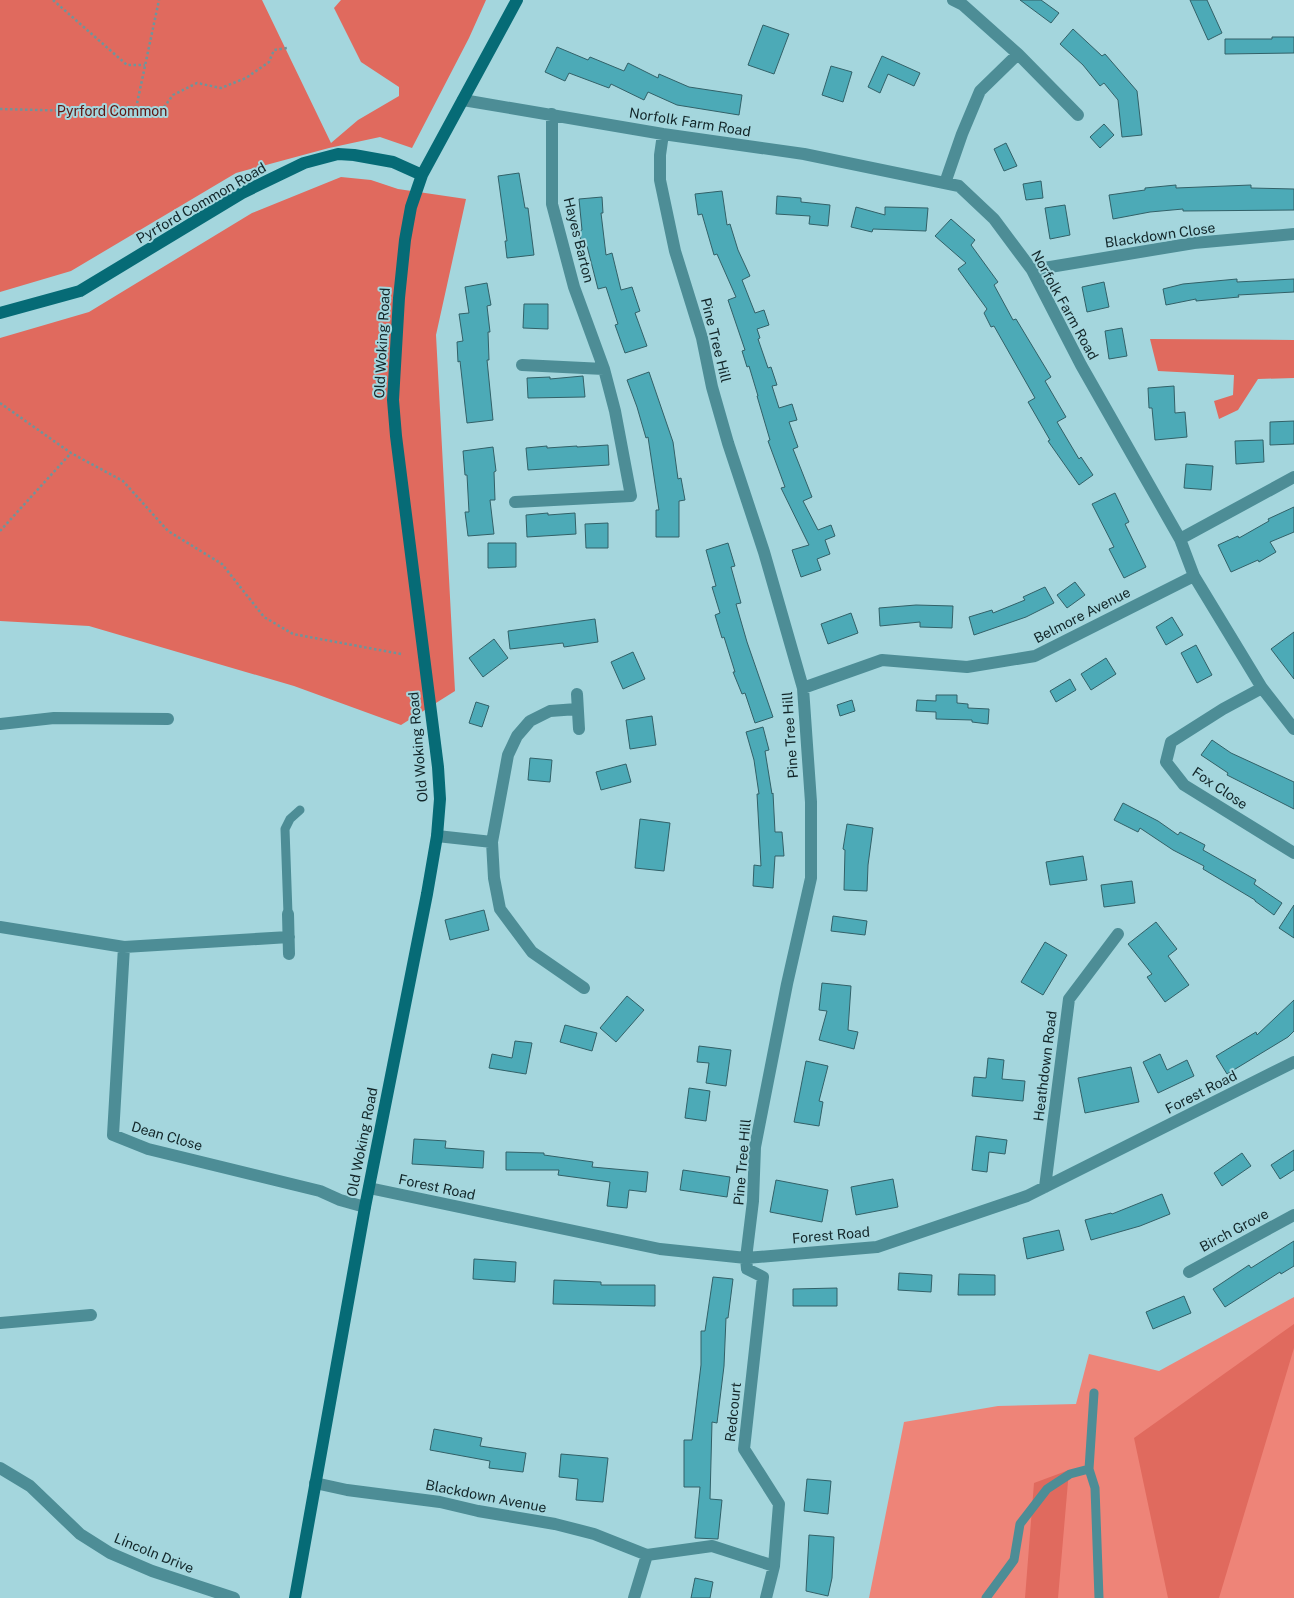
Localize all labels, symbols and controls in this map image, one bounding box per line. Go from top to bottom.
park label: Pyrford Common [57,103,167,119]
street label: Norfolk Farm Road [628,104,752,140]
street label: Pyrford Common Road [133,159,269,247]
street label: Hayes Barton [561,196,597,284]
street label: Blackdown Close [1104,219,1216,251]
street label: Norfolk Farm Road [1028,247,1102,363]
street label: Old Woking Road [371,287,393,399]
street label: Pine Tree Hill [698,296,734,384]
street label: Belmore Avenue [1031,584,1133,646]
street label: Old Woking Road [405,691,431,803]
street label: Pine Tree Hill [779,691,801,779]
street label: Fox Close [1189,764,1251,812]
street label: Heathdown Road [1030,1010,1060,1122]
street label: Forest Road [1163,1067,1239,1117]
street label: Old Woking Road [344,1086,380,1198]
street label: Dean Close [130,1118,204,1154]
street label: Pine Tree Hill [730,1118,754,1206]
street label: Forest Road [397,1171,477,1203]
street label: Birch Grove [1197,1205,1271,1255]
street label: Forest Road [791,1224,871,1246]
street label: Redcourt [722,1381,744,1443]
street label: Blackdown Avenue [424,1476,548,1516]
street label: Lincoln Drive [112,1530,196,1576]

